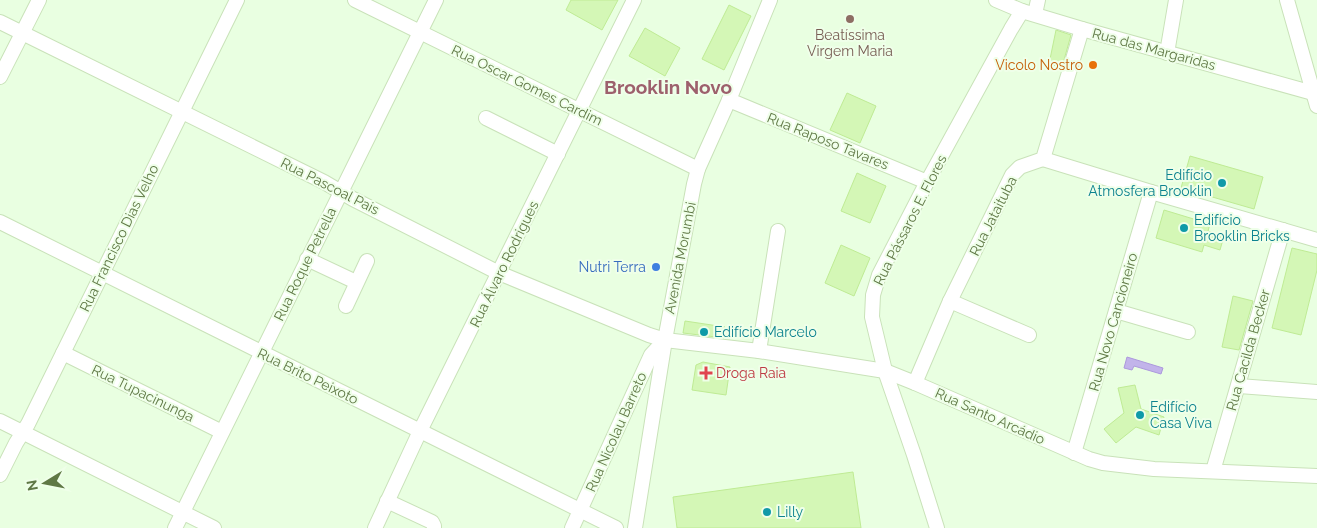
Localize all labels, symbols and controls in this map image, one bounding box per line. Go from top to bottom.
marker: Beatíssima Virgem Maria [844,13,856,25]
street label: Rua das Margaridas [1091,25,1218,73]
place label: Beatíssima Virgem Maria [807,27,893,59]
street label: Rua Oscar Gomes Cardim [449,42,605,128]
place label: Vicolo Nostro [995,57,1083,73]
marker: Vicolo Nostro [1087,59,1099,71]
district label: Brooklin Novo [604,76,732,98]
street label: Rua Raposo Tavares [765,109,891,173]
street label: Rua Pássaros E. Flores [870,152,950,288]
street label: Rua Pascoal Pais [278,154,382,218]
street label: Rua Francisco Dias Velho [76,162,162,314]
place label: Edifício Atmosfera Brooklin [1088,167,1212,199]
street label: Rua Jataituba [966,174,1020,258]
marker: Edifício Atmosfera Brooklin [1216,177,1228,189]
street label: Rua Álvaro Rodrigues [466,198,542,330]
street label: Avenida Morumbi [661,201,699,315]
street label: Rua Roque Petrella [271,205,339,323]
place label: Edifício Brooklin Bricks [1194,212,1290,244]
marker: Edifício Brooklin Bricks [1178,222,1190,234]
street label: Rua Novo Cancioneiro [1086,251,1140,393]
place label: Nutri Terra [578,259,646,275]
marker: Nutri Terra [650,261,662,273]
street label: Rua Cacilda Becker [1223,287,1273,413]
place label: Edifício Marcelo [714,324,817,340]
marker: Edifício Marcelo [698,326,710,338]
street label: Rua Brito Peixoto [255,345,361,407]
street label: Rua Tupacinunga [89,361,197,425]
place label: Droga Raia [716,365,786,381]
marker: Droga Raia [700,367,712,379]
street label: Rua Nicolau Barreto [582,370,650,494]
street label: Rua Santo Arcádio [933,385,1047,447]
place label: Edifício Casa Viva [1150,399,1212,431]
marker: Edifício Casa Viva [1134,409,1146,421]
north arrow [20,458,70,508]
text: N [23,479,41,492]
place label: Lilly [777,504,804,520]
marker: Lilly [761,506,773,518]

